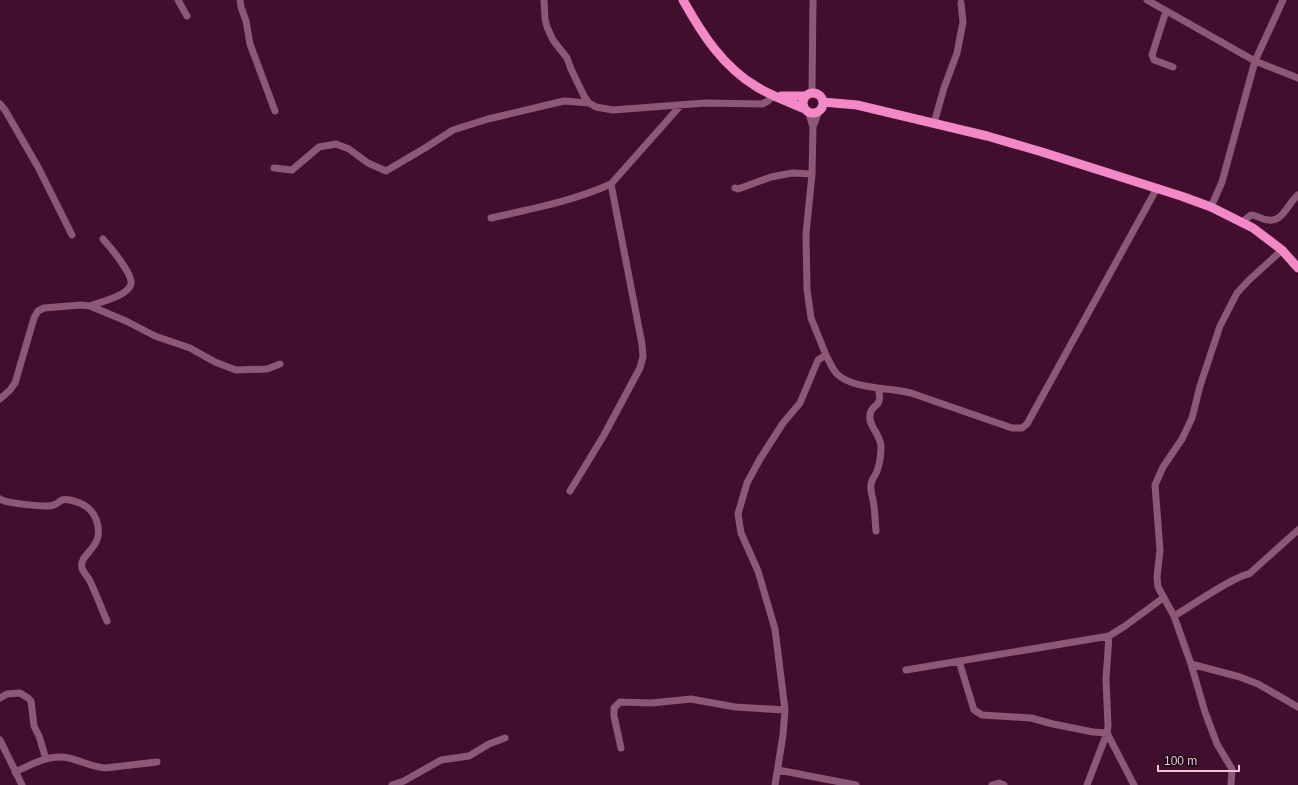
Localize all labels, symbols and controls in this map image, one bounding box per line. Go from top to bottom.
scale bar [1158,747,1239,773]
text: 100 m [1164,754,1197,768]

